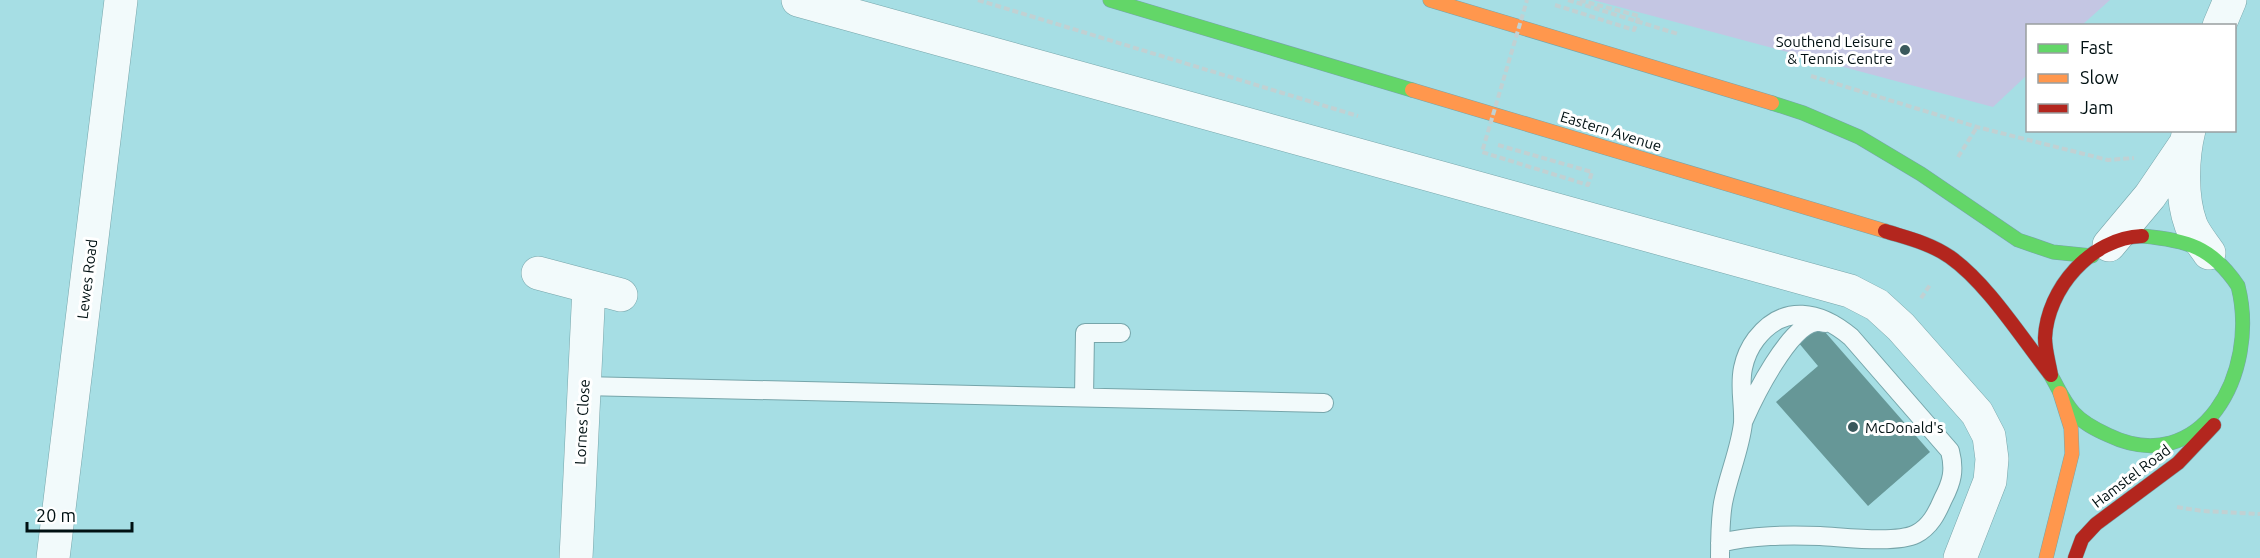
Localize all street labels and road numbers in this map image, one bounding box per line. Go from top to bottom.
street label: Eastern Avenue [1558,108,1664,154]
street label: Lewes Road [74,238,100,320]
street label: Lornes Close [571,379,593,465]
street label: Hamstel Road [2088,441,2174,511]

